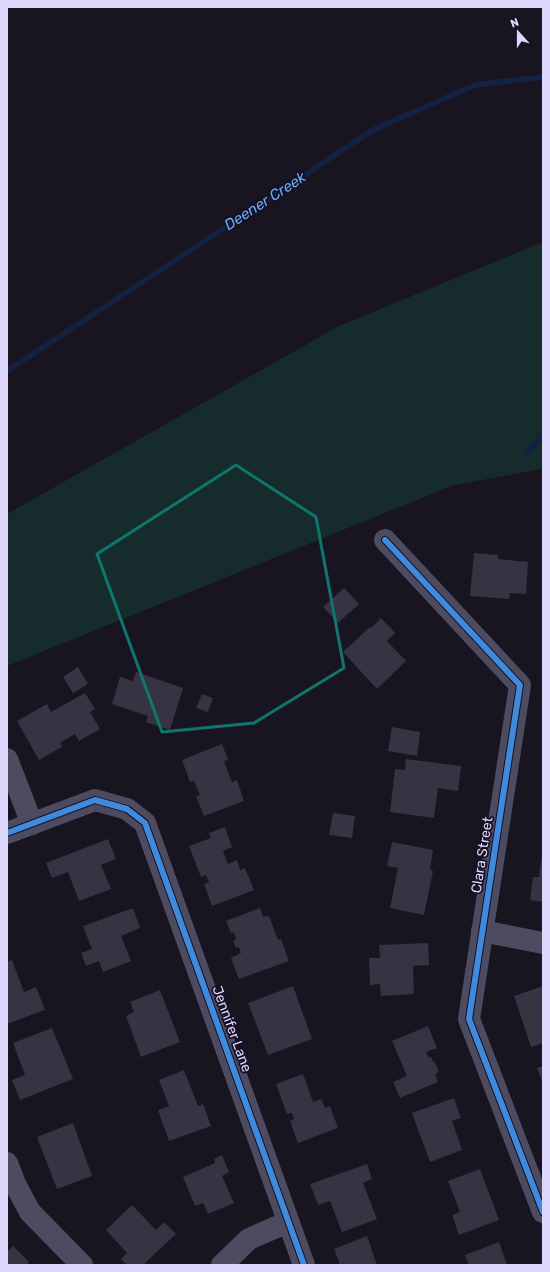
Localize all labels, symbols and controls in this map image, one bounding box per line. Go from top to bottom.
north arrow [498,12,538,52]
text: N [509,16,521,31]
water label: Deener Creek [221,168,309,234]
street label: Clara Street [468,815,497,895]
street label: Jennifer Lane [209,984,256,1075]

